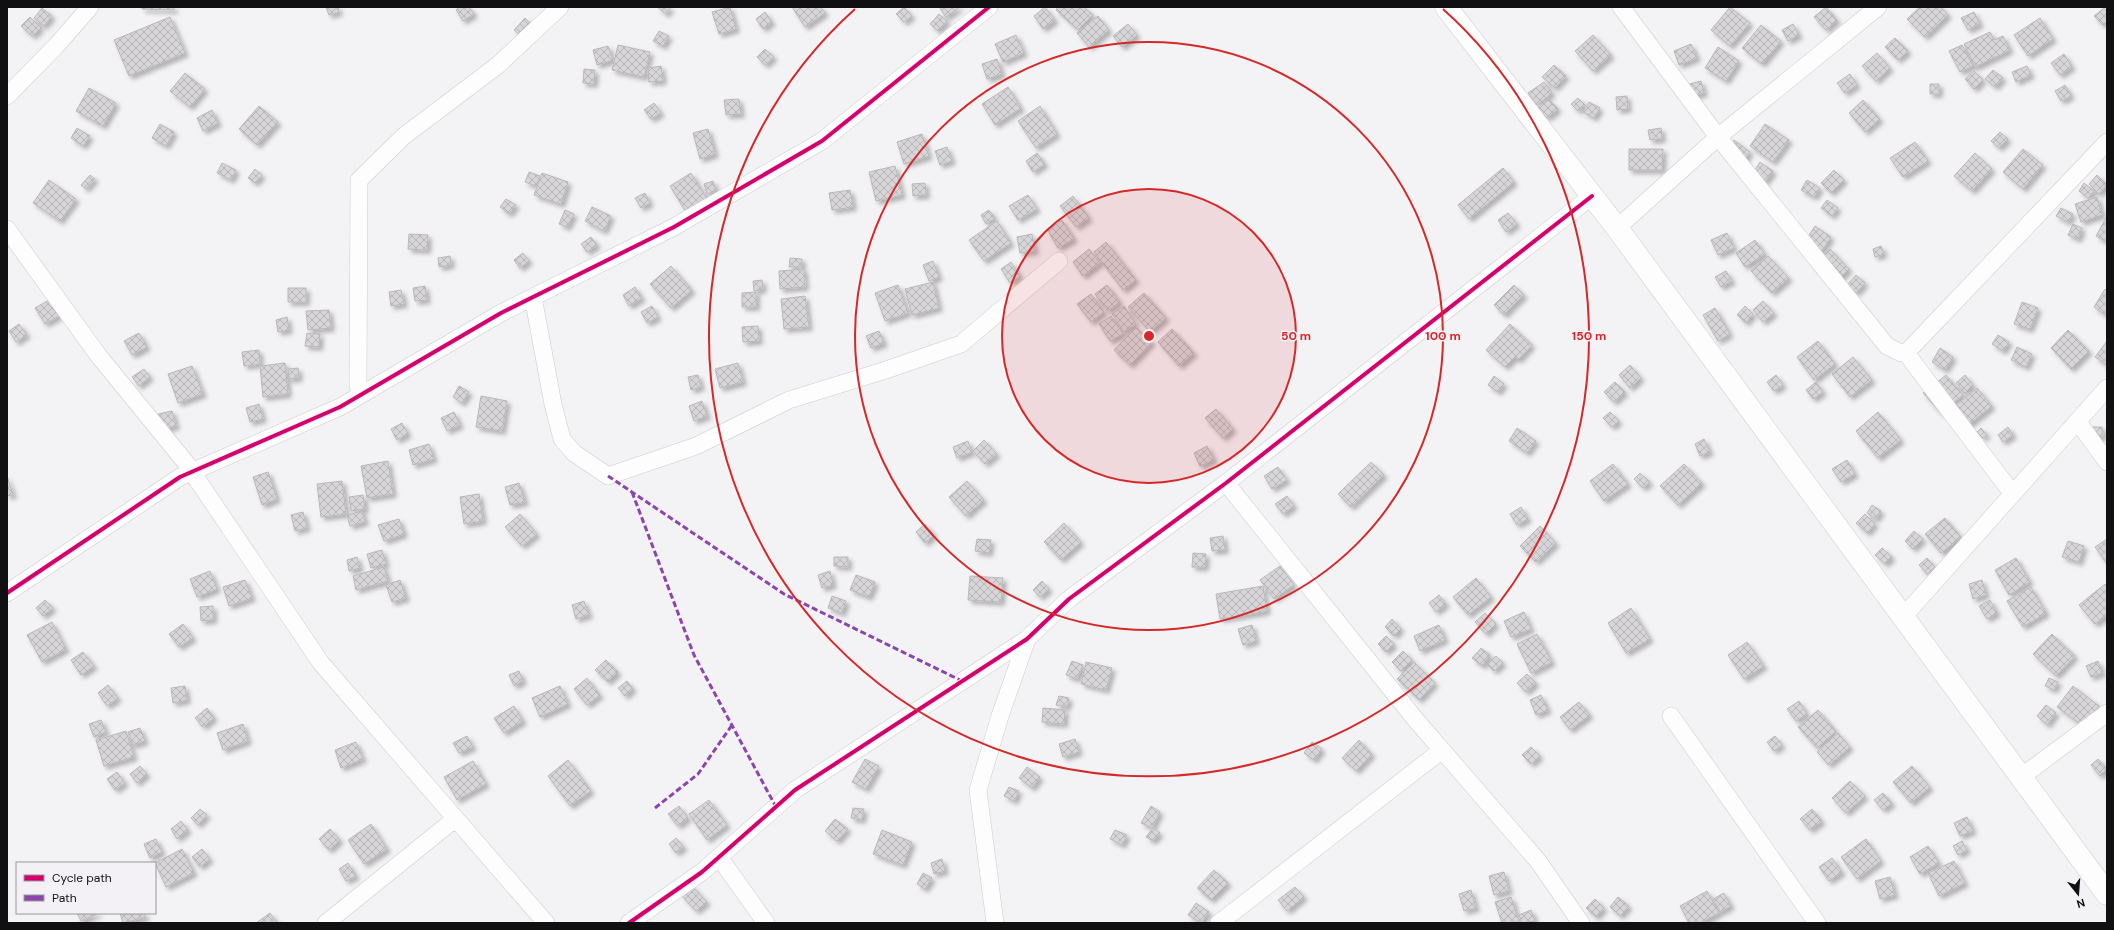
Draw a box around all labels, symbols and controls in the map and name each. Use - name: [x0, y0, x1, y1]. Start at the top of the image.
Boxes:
- text: 50 m: [1281, 328, 1311, 344]
- text: 100 m: [1425, 328, 1461, 344]
- text: 150 m: [1572, 328, 1606, 344]
- centre of rings: [1142, 329, 1156, 343]
- legend: [16, 862, 156, 914]
- text: Cycle path: [52, 870, 112, 886]
- north arrow: [2058, 874, 2098, 914]
- text: Path: [52, 890, 77, 906]
- text: N: [2075, 896, 2087, 911]

